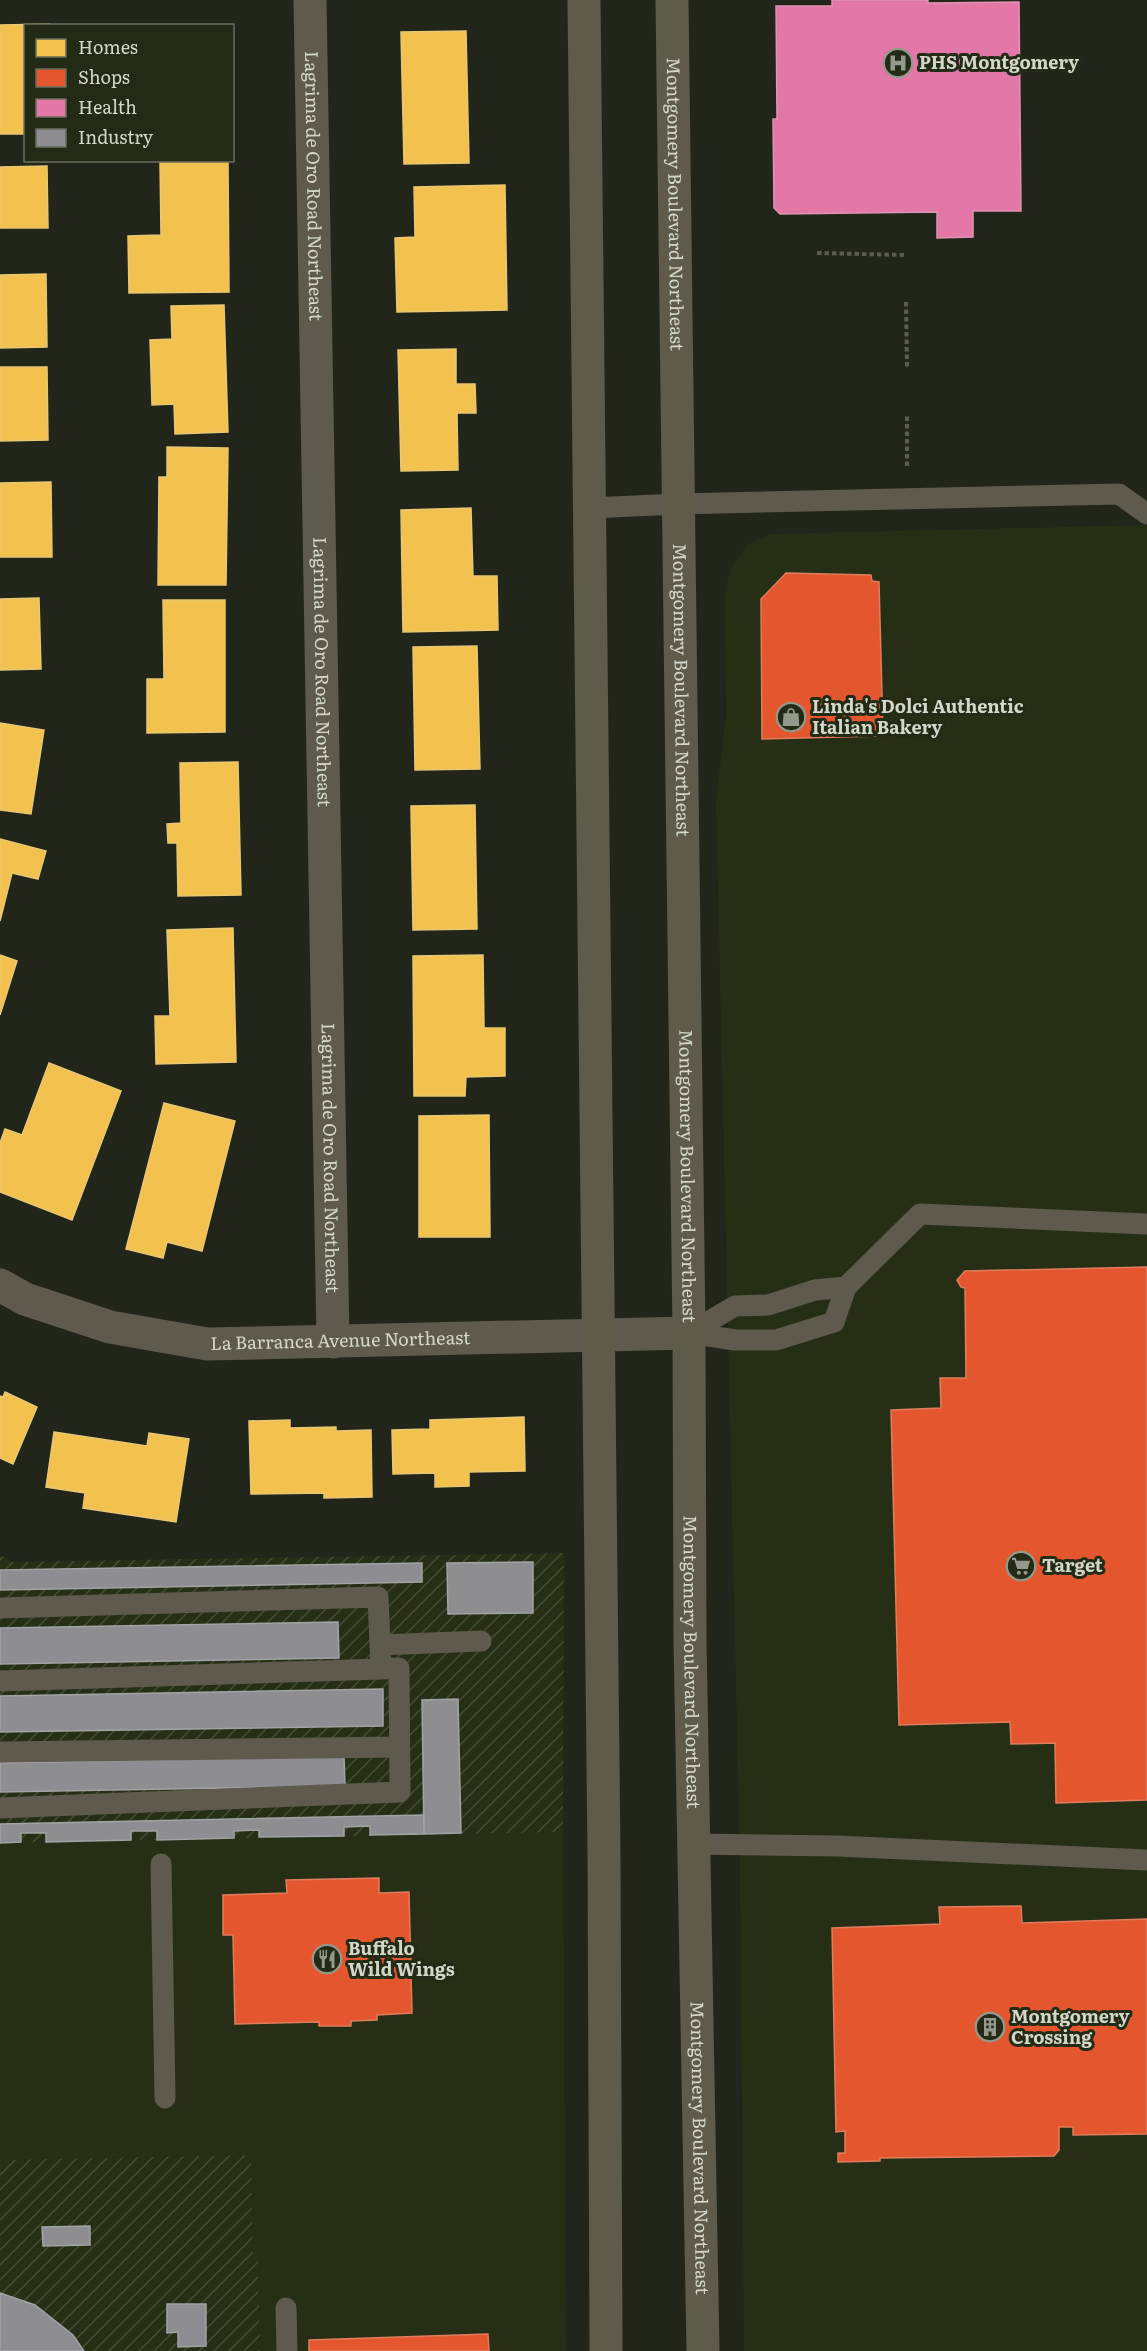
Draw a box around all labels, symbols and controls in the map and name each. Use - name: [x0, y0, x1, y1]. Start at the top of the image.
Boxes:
- legend: [24, 24, 234, 162]
- text: Homes: [78, 33, 138, 60]
- hospital icon: PHS Montgomery: [882, 47, 914, 79]
- place label: PHS Montgomery: [919, 48, 1079, 75]
- street label: Lagrima de Oro Road Northeast: [299, 51, 331, 322]
- street label: Montgomery Boulevard Northeast: [661, 57, 691, 352]
- text: Shops: [78, 63, 130, 90]
- text: Health: [78, 93, 137, 120]
- text: Industry: [78, 123, 154, 150]
- street label: Lagrima de Oro Road Northeast: [307, 537, 339, 808]
- street label: Montgomery Boulevard Northeast: [667, 543, 698, 838]
- place label: Linda's Dolci Authentic Italian Bakery: [812, 692, 1024, 740]
- shop icon: Linda's Dolci Authentic Italian Bakery: [775, 701, 807, 733]
- street label: Lagrima de Oro Road Northeast: [316, 1023, 347, 1294]
- street label: Montgomery Boulevard Northeast: [673, 1029, 704, 1324]
- street label: La Barranca Avenue Northeast: [210, 1323, 471, 1356]
- street label: Montgomery Boulevard Northeast: [678, 1515, 708, 1810]
- supermarket icon: Target: [1005, 1550, 1037, 1582]
- place label: Target: [1042, 1551, 1103, 1578]
- place label: Buffalo Wild Wings: [348, 1934, 455, 1982]
- restaurant icon: Buffalo Wild Wings: [311, 1943, 343, 1975]
- street label: Montgomery Boulevard Northeast: [685, 2001, 717, 2296]
- place label: Montgomery Crossing: [1011, 2002, 1130, 2050]
- building icon: Montgomery Crossing: [974, 2011, 1006, 2043]

